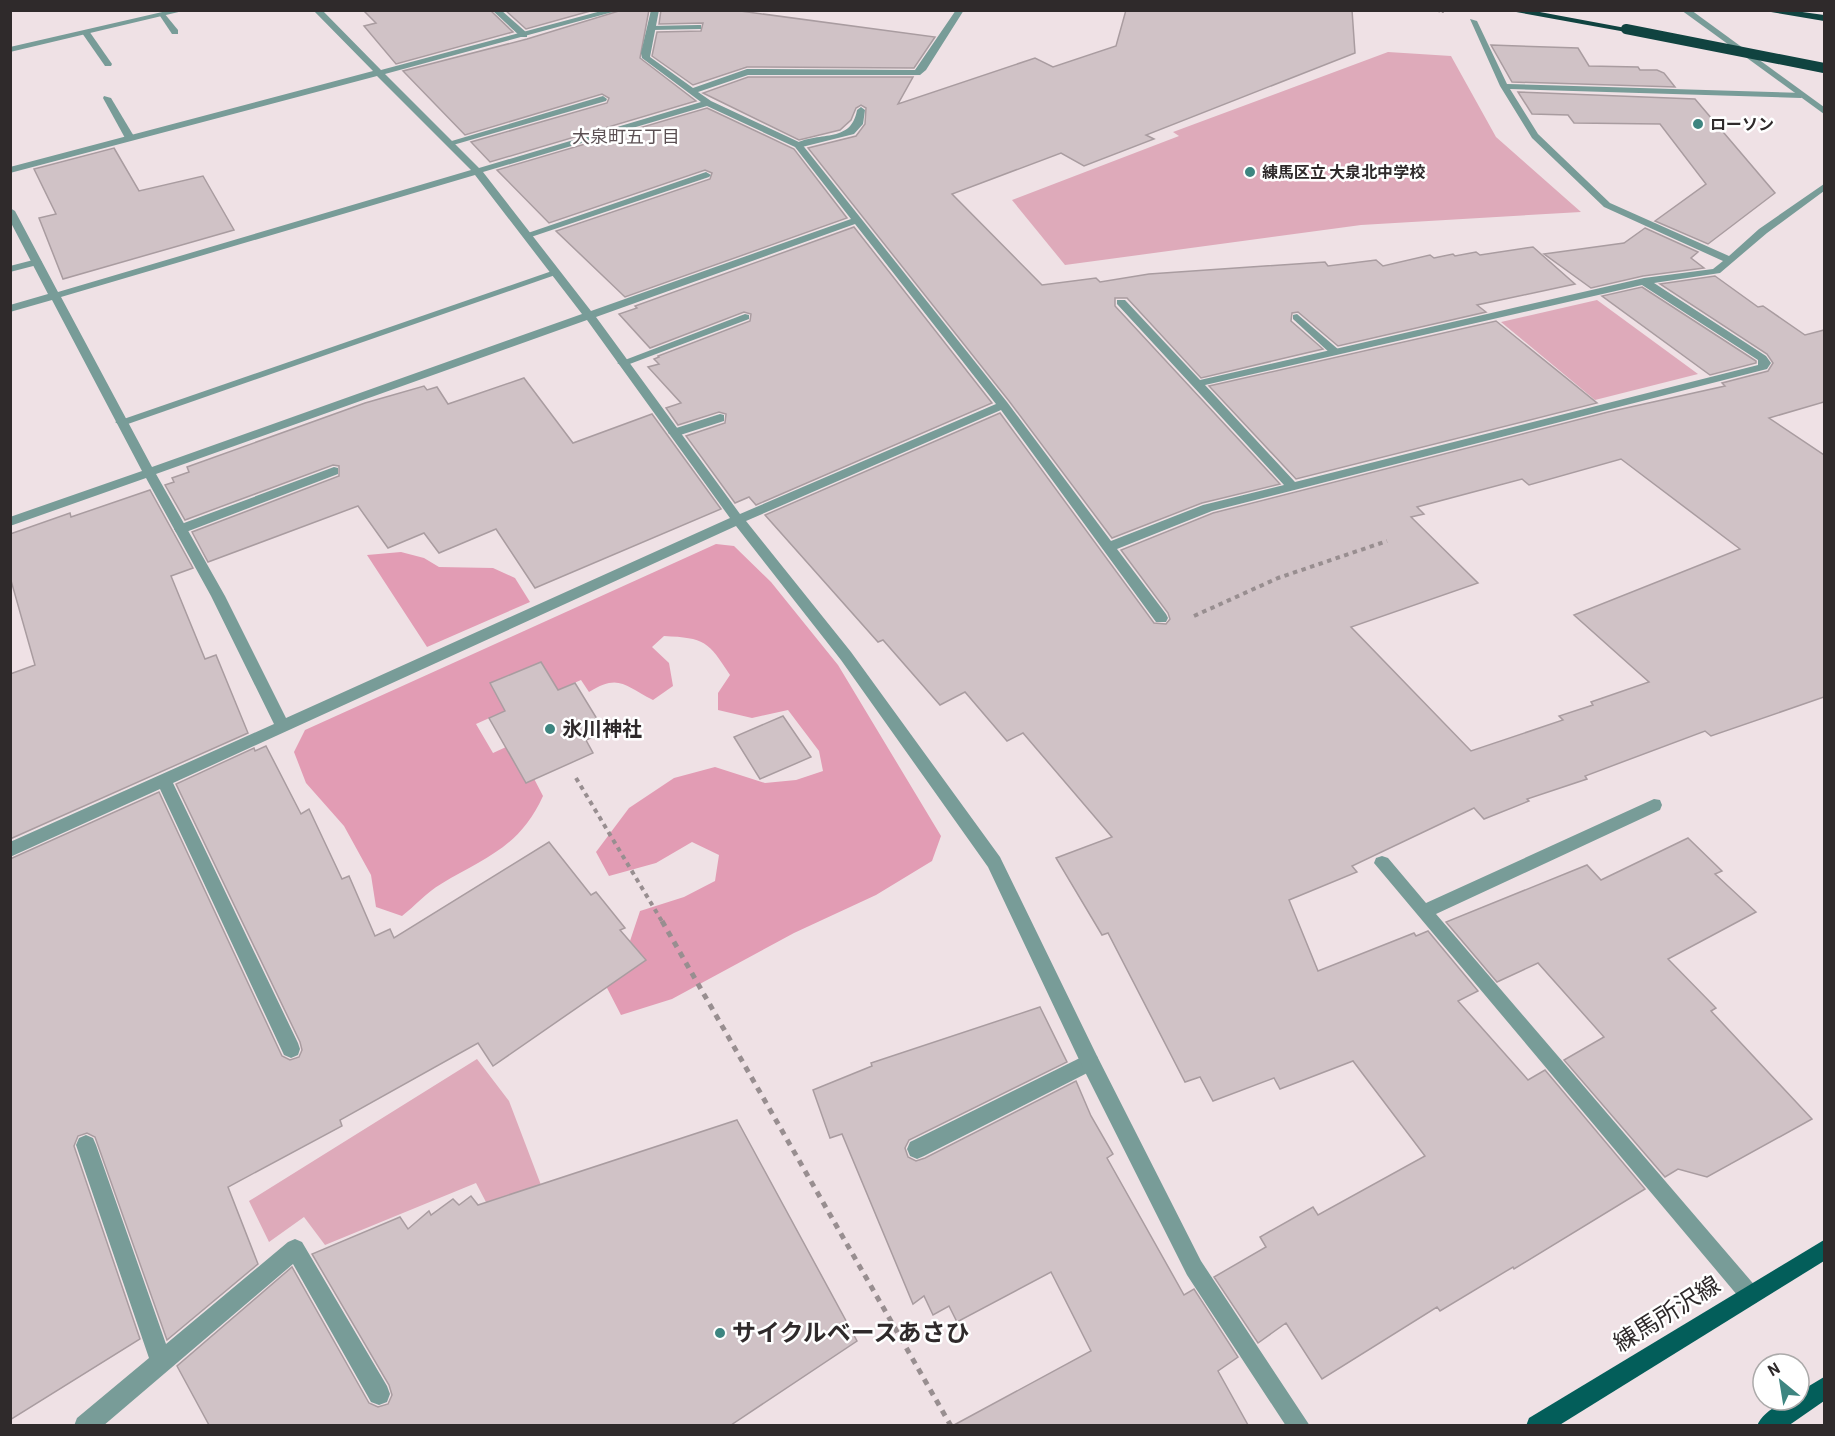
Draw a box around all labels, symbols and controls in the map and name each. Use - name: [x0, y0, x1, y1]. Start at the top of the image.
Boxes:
- place label: ローソン: [1710, 114, 1774, 133]
- marker: ローソン: [1691, 117, 1705, 131]
- district label: 大泉町五丁目: [572, 125, 680, 147]
- place label: 練馬区立 大泉北中学校: [1262, 162, 1425, 181]
- marker: 練馬区立 大泉北中学校: [1243, 165, 1257, 179]
- place label: 氷川神社: [562, 716, 642, 740]
- marker: 氷川神社: [543, 722, 557, 736]
- street label: 練馬所沢線: [1608, 1269, 1725, 1357]
- place label: サイクルベースあさひ: [732, 1317, 970, 1346]
- marker: サイクルベースあさひ: [713, 1326, 727, 1340]
- north arrow: [1751, 1352, 1811, 1412]
- text: N: [1764, 1358, 1783, 1379]

